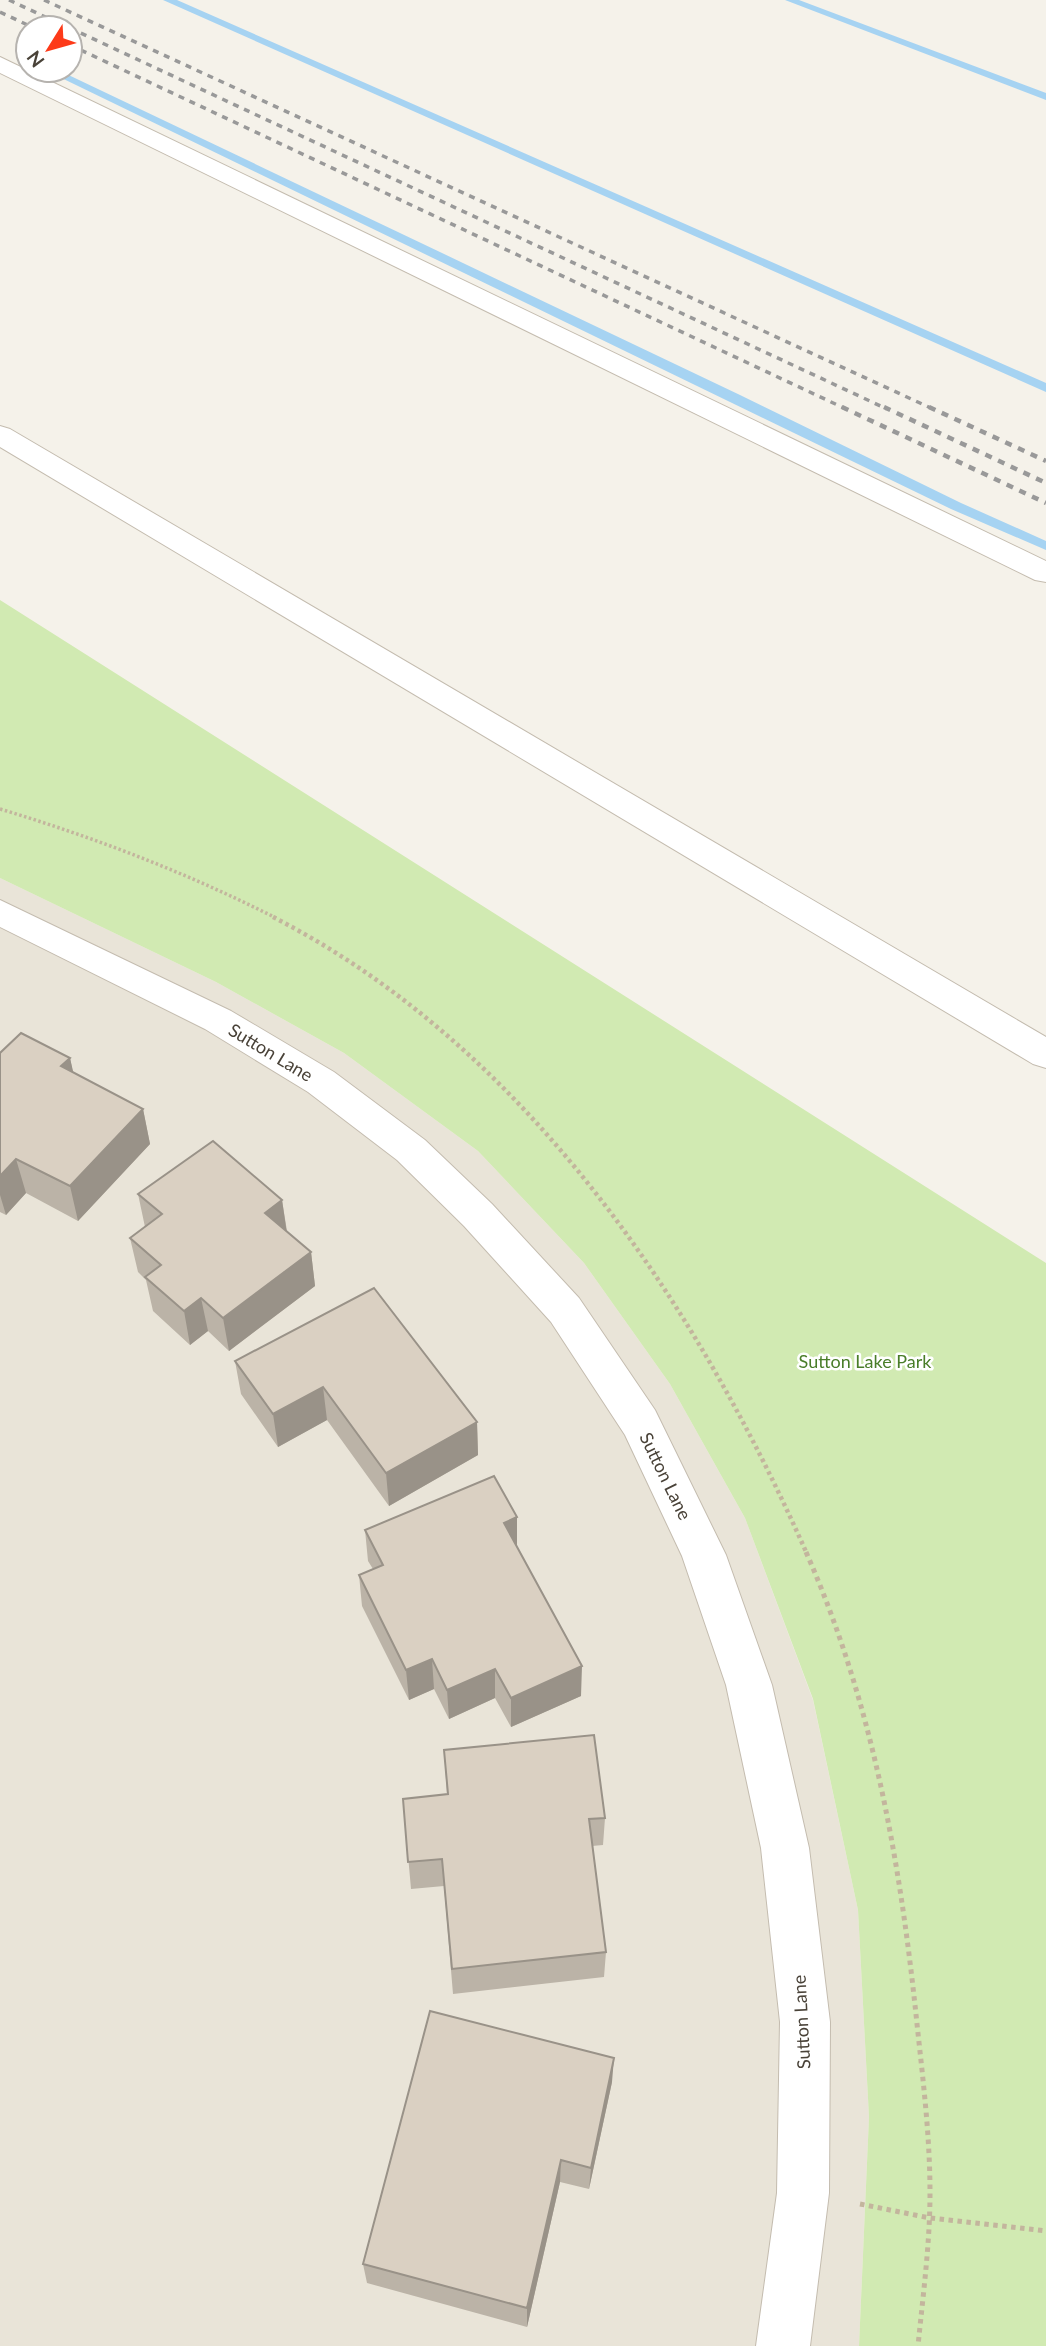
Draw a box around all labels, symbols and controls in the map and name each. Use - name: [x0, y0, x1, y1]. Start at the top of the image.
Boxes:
- north arrow: [14, 14, 84, 84]
- text: N: [21, 47, 49, 72]
- street label: Sutton Lane: [225, 1018, 317, 1086]
- park label: Sutton Lake Park: [799, 1350, 932, 1372]
- street label: Sutton Lane: [635, 1429, 697, 1523]
- street label: Sutton Lane: [788, 1974, 814, 2070]

